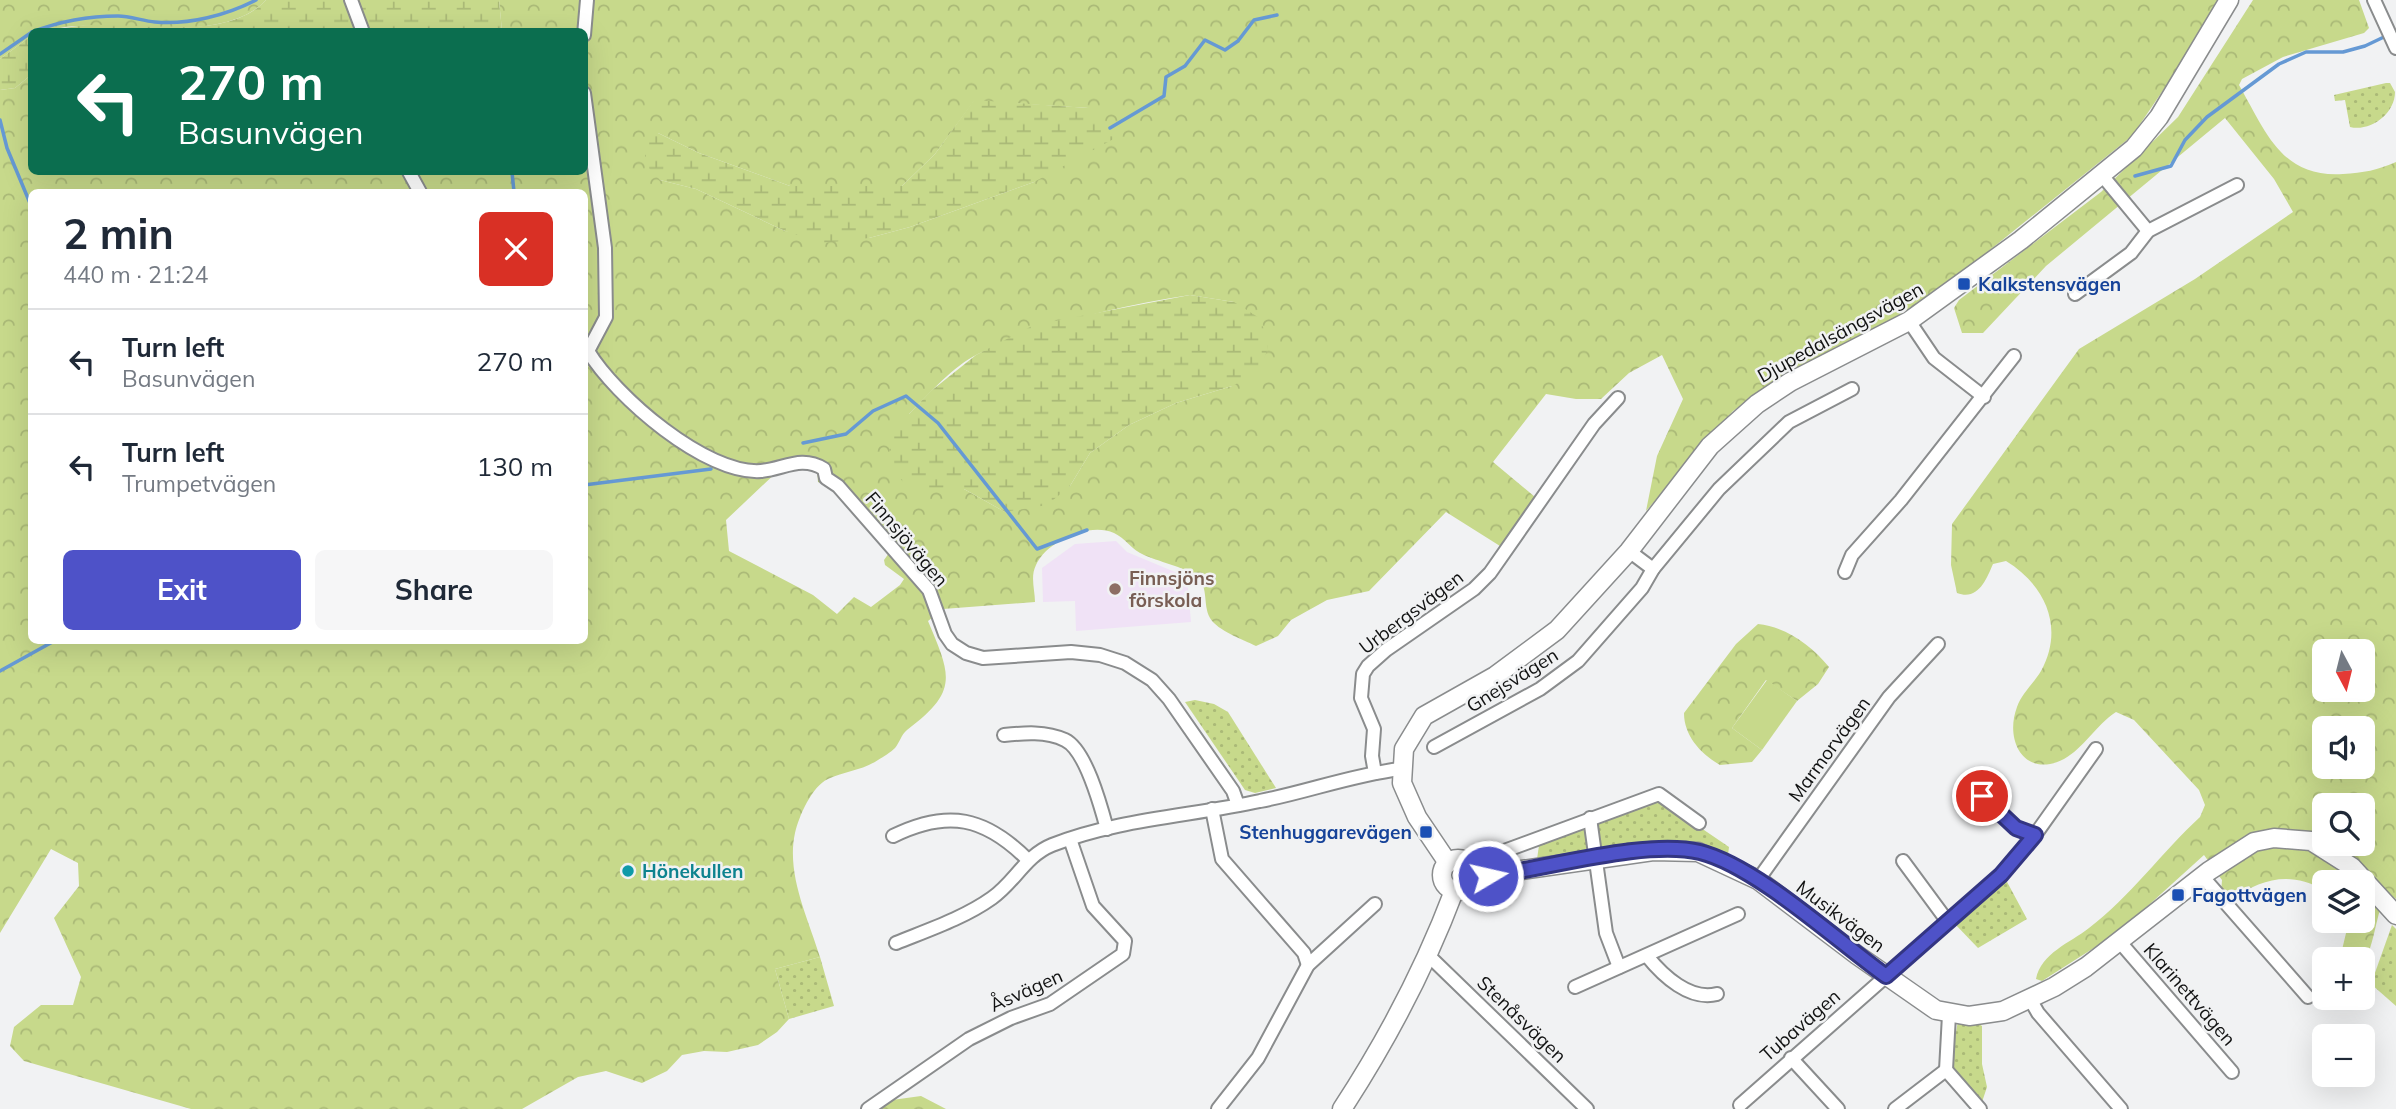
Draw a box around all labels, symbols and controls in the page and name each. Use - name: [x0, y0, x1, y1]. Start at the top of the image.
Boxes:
- text: 270 m: [178, 51, 324, 112]
- icon: left: [63, 56, 154, 147]
- text: Basunvägen: [178, 112, 364, 152]
- text: 2 min: [63, 207, 174, 260]
- button: close: [479, 212, 553, 286]
- text: 440 m · 21:24: [63, 260, 208, 289]
- place label: Kalkstensvägen: [1978, 272, 2121, 296]
- street label: Djupedalsängsvägen: [1753, 276, 1927, 388]
- marker: Kalkstensvägen: [1956, 276, 1972, 292]
- text: Turn left: [122, 331, 224, 364]
- icon: left: [63, 343, 101, 381]
- text: 270 m: [477, 345, 553, 378]
- text: Basunvägen: [122, 364, 255, 393]
- text: Turn left: [122, 436, 224, 469]
- icon: left: [63, 448, 101, 486]
- text: 130 m: [477, 450, 553, 483]
- text: Trumpetvägen: [122, 469, 276, 498]
- street label: Finnsjövägen: [860, 487, 954, 591]
- button: Exit: [63, 550, 301, 630]
- button: Share: [315, 550, 553, 630]
- street label: Urbergsvägen: [1354, 565, 1468, 659]
- place label: Finnsjöns förskola: [1129, 566, 1214, 612]
- marker: Finnsjöns förskola: [1107, 581, 1123, 597]
- north arrow: [2312, 639, 2375, 702]
- map controls: [2312, 639, 2375, 1087]
- street label: Gnejsvägen: [1462, 642, 1562, 718]
- street label: Marmorvägen: [1783, 692, 1875, 806]
- button: sound: [2312, 716, 2375, 779]
- pin: [1952, 766, 2012, 826]
- icon: arrive: [1963, 777, 2001, 815]
- button: search: [2312, 793, 2375, 856]
- place label: Stenhuggarevägen: [1239, 820, 1412, 844]
- marker: Stenhuggarevägen: [1418, 824, 1434, 840]
- position arrow: [1451, 839, 1525, 913]
- place label: Hönekullen: [642, 859, 743, 883]
- marker: Hönekullen: [620, 863, 636, 879]
- button: layers: [2312, 870, 2375, 933]
- street label: Musikvägen: [1792, 875, 1890, 957]
- place label: Fagottvägen: [2192, 883, 2307, 907]
- marker: Fagottvägen: [2170, 887, 2186, 903]
- street label: Klarinettvägen: [2139, 938, 2241, 1050]
- button: +: [2312, 947, 2375, 1010]
- street label: Åsvägen: [986, 963, 1066, 1017]
- street label: Stenåsvägen: [1472, 970, 1572, 1068]
- street label: Tubavägen: [1755, 984, 1845, 1066]
- button: −: [2312, 1024, 2375, 1087]

